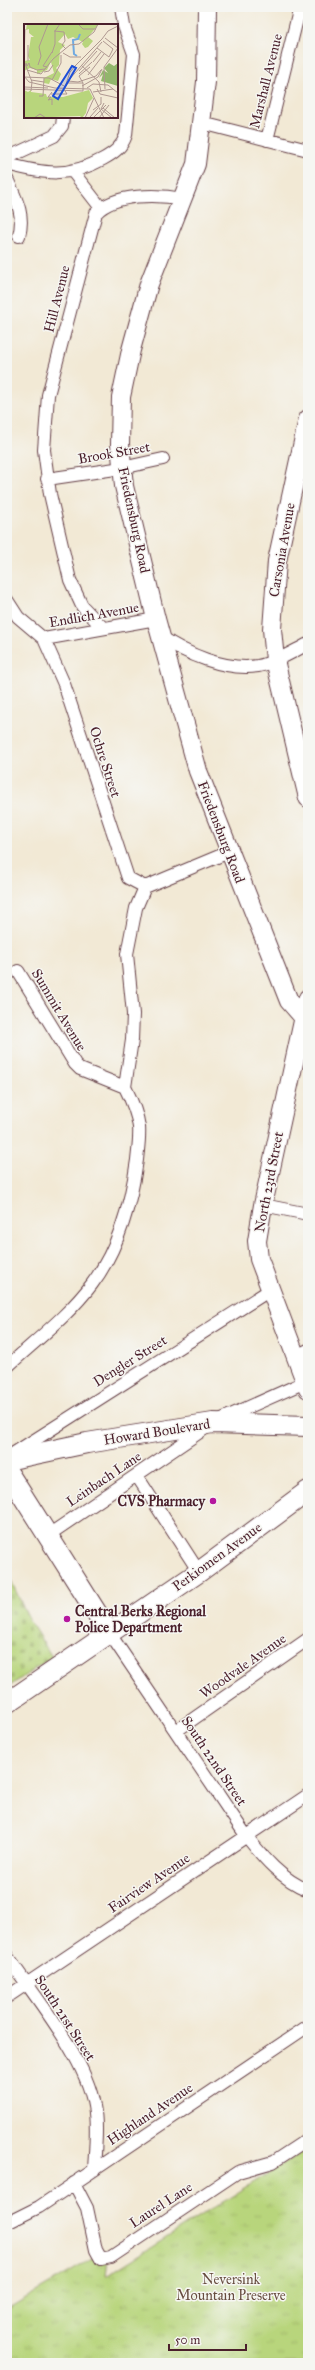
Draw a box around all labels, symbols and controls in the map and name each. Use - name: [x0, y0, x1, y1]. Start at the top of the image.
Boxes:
- inset map: [24, 24, 118, 118]
- street label: Marshall Avenue: [246, 32, 286, 130]
- street label: Hill Avenue: [40, 264, 74, 334]
- street label: Brook Street: [77, 438, 151, 468]
- street label: Friedensburg Road: [114, 465, 154, 575]
- street label: Carsonia Avenue: [265, 501, 299, 598]
- street label: Endlich Avenue: [48, 599, 140, 631]
- street label: Ochre Street: [86, 725, 124, 799]
- street label: Friedensburg Road: [194, 779, 248, 885]
- street label: Summit Avenue: [28, 966, 90, 1054]
- street label: North 23rd Street: [251, 1130, 287, 1234]
- street label: Dengler Street: [90, 1332, 170, 1390]
- street label: Howard Boulevard: [103, 1415, 211, 1449]
- street label: Leinbach Lane: [63, 1448, 145, 1510]
- place label: CVS Pharmacy: [118, 1493, 206, 1511]
- marker: CVS Pharmacy: [208, 1496, 218, 1506]
- street label: Perkiomen Avenue: [169, 1519, 265, 1595]
- place label: Central Berks Regional Police Department: [75, 1603, 207, 1637]
- marker: Central Berks Regional Police Department: [62, 1614, 72, 1624]
- street label: Woodvale Avenue: [197, 1630, 289, 1702]
- street label: South 22nd Street: [178, 1713, 250, 1809]
- street label: Fairview Avenue: [105, 1849, 193, 1916]
- street label: South 21st Street: [31, 1972, 99, 2064]
- street label: Highland Avenue: [104, 2079, 196, 2149]
- street label: Laurel Lane: [127, 2178, 196, 2232]
- park label: Neversink Mountain Preserve: [176, 2271, 286, 2304]
- scale bar: [169, 2326, 246, 2352]
- text: 50 m: [175, 2333, 200, 2347]

